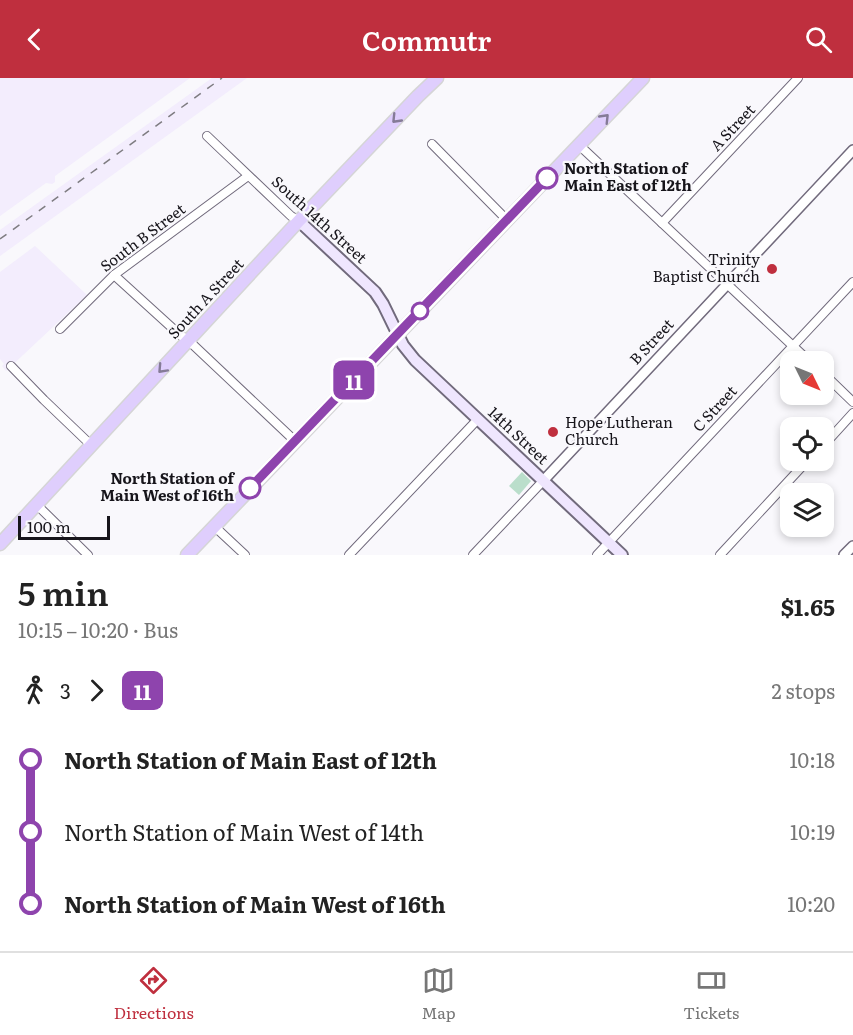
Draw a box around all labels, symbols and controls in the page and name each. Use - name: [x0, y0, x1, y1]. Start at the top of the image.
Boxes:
- text: Commutr: [362, 19, 491, 59]
- icon: back: [18, 23, 51, 56]
- icon: search: [802, 23, 835, 56]
- street label: A Street: [704, 98, 760, 156]
- one-way arrow: [392, 112, 403, 123]
- one-way arrow: [598, 115, 609, 125]
- place label: North Station of Main East of 12th: [564, 156, 692, 196]
- marker: North Station of Main East of 12th: [536, 167, 558, 189]
- street label: South 14th Street: [267, 170, 373, 268]
- street label: South B Street: [95, 197, 190, 277]
- place label: Trinity Baptist Church: [653, 247, 760, 287]
- street label: South A Street: [161, 253, 248, 343]
- marker: Trinity Baptist Church: [765, 262, 779, 276]
- unlabelled marker: [411, 302, 429, 320]
- street label: B Street: [623, 313, 678, 369]
- north arrow: [780, 351, 834, 405]
- map controls: [780, 351, 834, 537]
- line badge: 11: [327, 360, 381, 400]
- one-way arrow: [158, 361, 169, 372]
- text: 11: [345, 365, 363, 396]
- street label: C Street: [686, 380, 742, 436]
- street label: 14th Street: [484, 401, 555, 469]
- place label: Hope Lutheran Church: [565, 410, 673, 450]
- button: locate: [780, 417, 834, 471]
- marker: Hope Lutheran Church: [546, 425, 560, 439]
- place label: North Station of Main West of 16th: [100, 466, 236, 506]
- marker: North Station of Main West of 16th: [239, 477, 261, 499]
- button: layers: [780, 483, 834, 537]
- scale bar: [18, 513, 110, 540]
- text: 100 m: [27, 514, 71, 538]
- text: 5 min: [18, 567, 109, 616]
- text: $1.65: [781, 590, 835, 623]
- text: 10:15 – 10:20 · Bus: [18, 614, 178, 644]
- icon: walk: [18, 674, 51, 707]
- icon: forward: [80, 674, 113, 707]
- text: 3: [60, 675, 71, 705]
- text: 11: [134, 675, 151, 706]
- text: 2 stops: [771, 675, 835, 705]
- text: North Station of Main East of 12th: [64, 743, 437, 776]
- text: 10:18: [789, 744, 835, 774]
- text: North Station of Main West of 14th: [64, 815, 424, 848]
- text: 10:19: [790, 816, 835, 846]
- text: North Station of Main West of 16th: [64, 887, 446, 920]
- text: 10:20: [787, 888, 835, 918]
- tab: Directions: [114, 964, 194, 1024]
- tab: Map: [421, 964, 456, 1024]
- tab: Tickets: [683, 964, 739, 1024]

